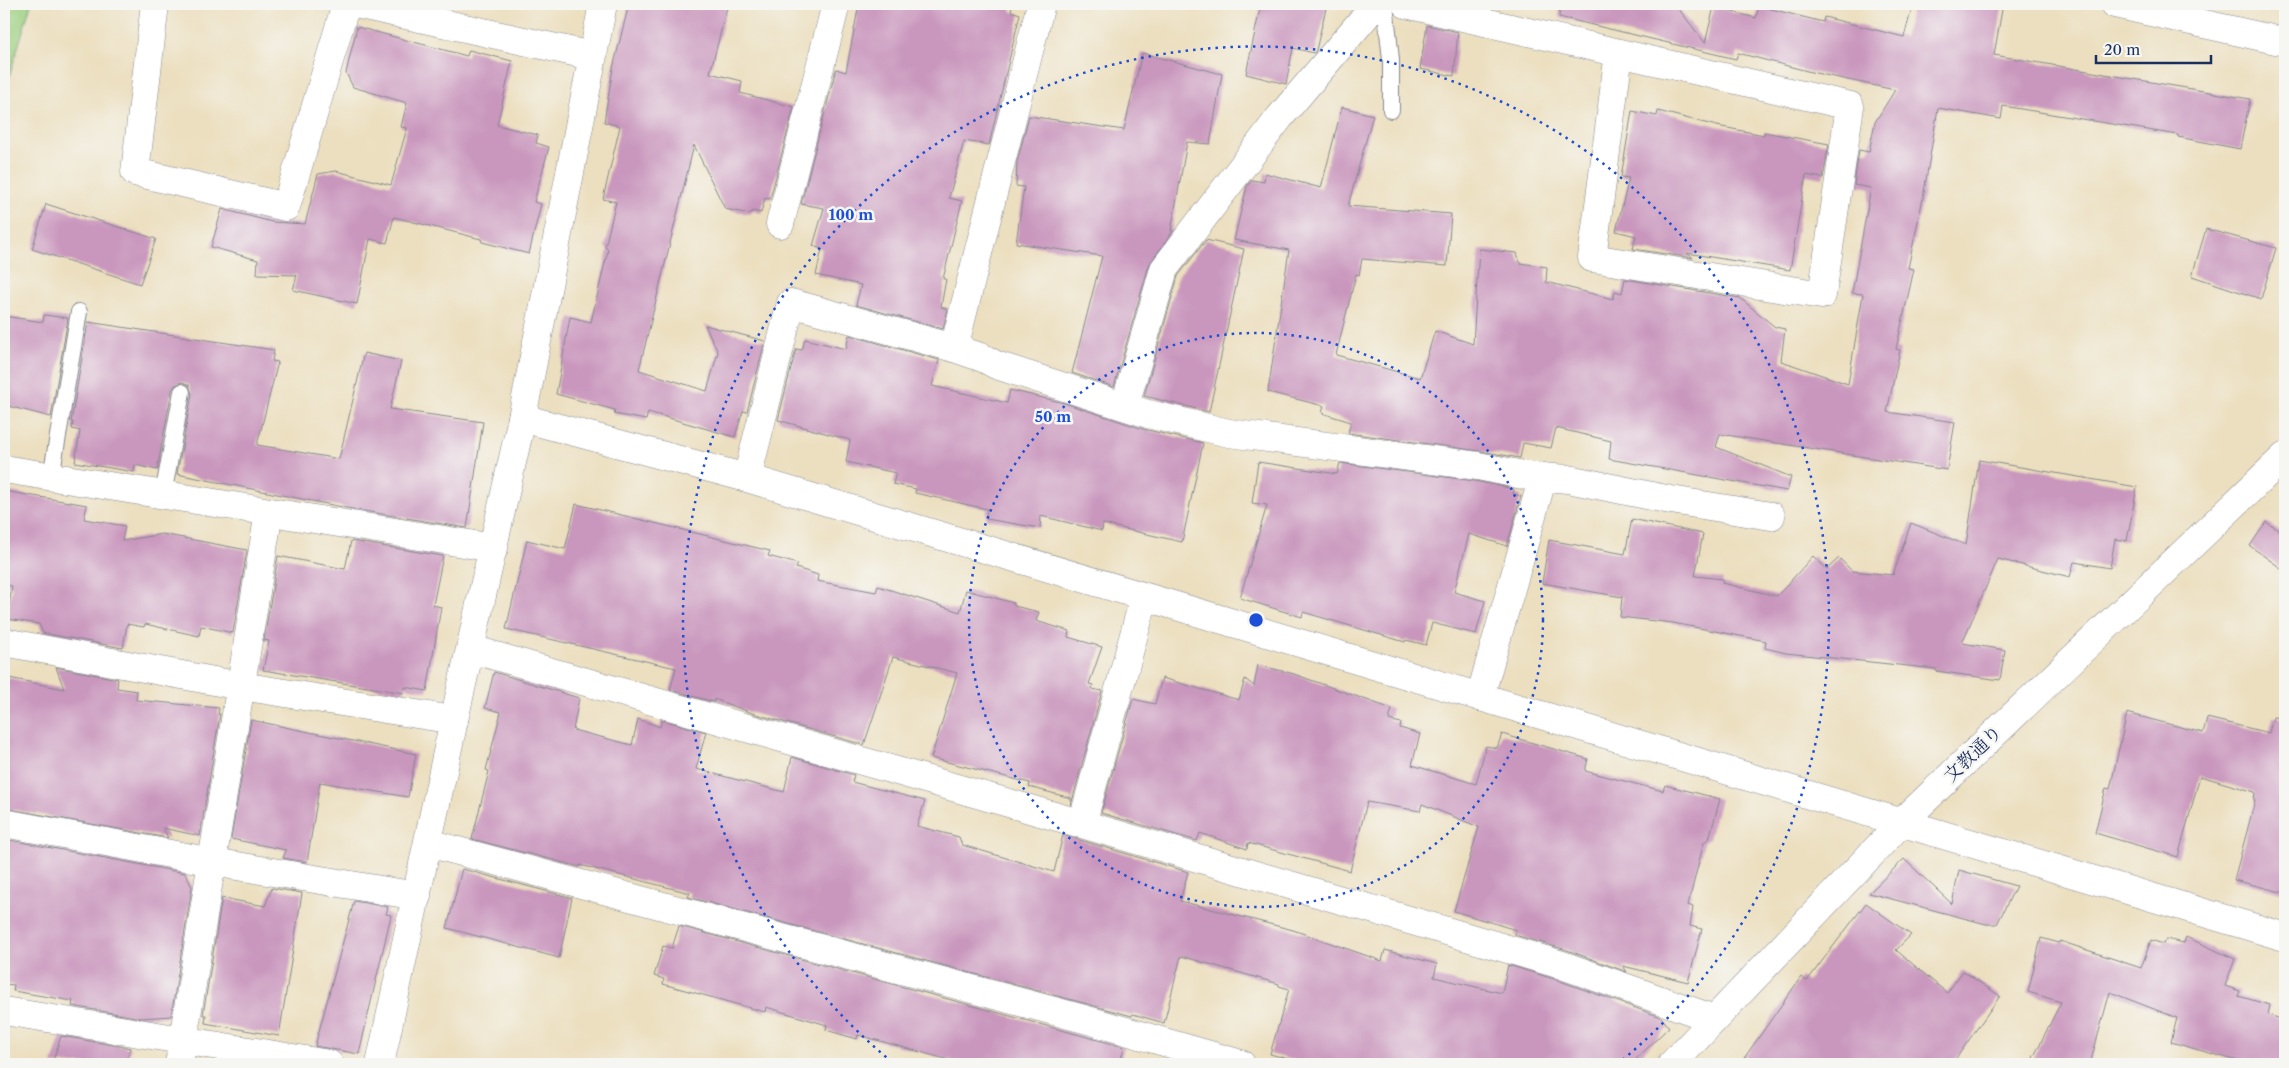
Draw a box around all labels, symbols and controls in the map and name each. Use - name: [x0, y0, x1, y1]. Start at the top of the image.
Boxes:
- scale bar: [2096, 32, 2212, 64]
- text: 20 m: [2104, 40, 2140, 59]
- text: 100 m: [829, 205, 873, 224]
- text: 50 m: [1035, 407, 1071, 426]
- centre of rings: [1247, 611, 1265, 629]
- street label: 文教通り: [1939, 721, 2007, 787]

